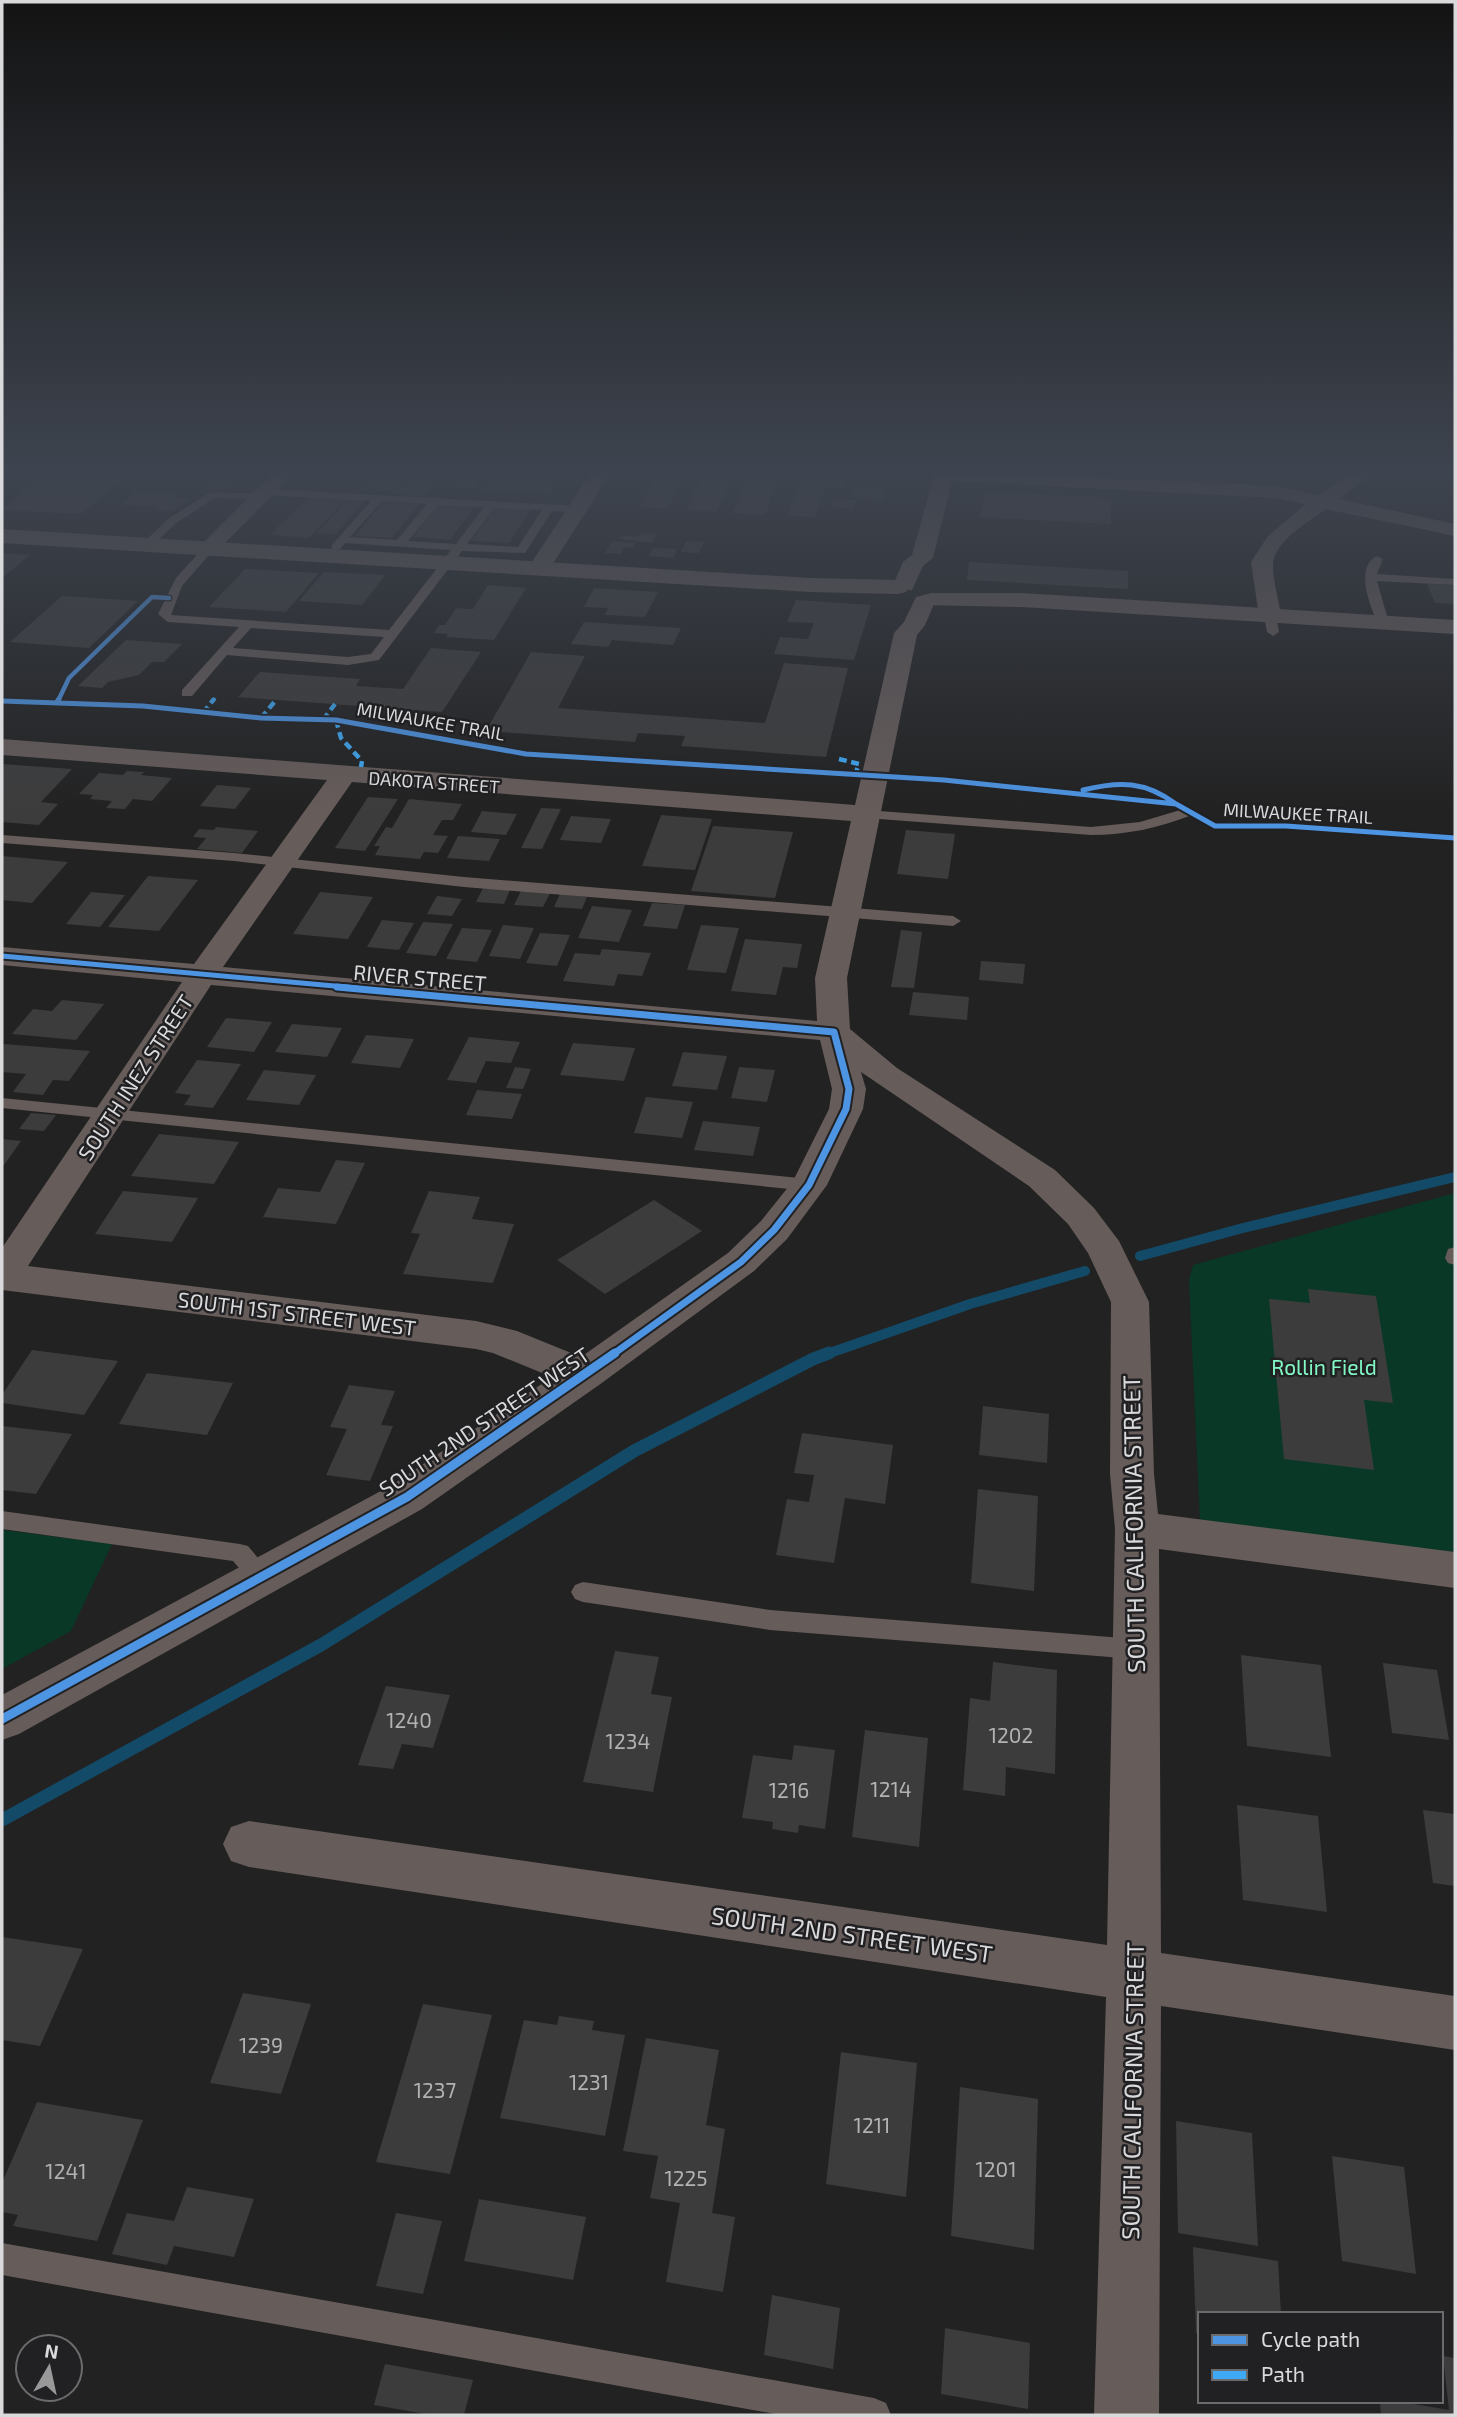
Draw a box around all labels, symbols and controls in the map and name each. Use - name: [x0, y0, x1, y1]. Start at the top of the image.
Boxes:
- street label: MILWAUKEE TRAIL: [355, 697, 507, 745]
- street label: DAKOTA STREET: [368, 766, 501, 798]
- street label: MILWAUKEE TRAIL: [1223, 798, 1373, 828]
- street label: RIVER STREET: [352, 959, 488, 995]
- street label: SOUTH INEZ STREET: [72, 990, 198, 1164]
- street label: SOUTH 1ST STREET WEST: [177, 1286, 417, 1340]
- street label: SOUTH 2ND STREET WEST: [374, 1341, 594, 1501]
- park label: Rollin Field: [1271, 1354, 1377, 1379]
- street label: SOUTH CALIFORNIA STREET: [1116, 1375, 1150, 1673]
- house number: 1240: [386, 1707, 432, 1732]
- house number: 1202: [989, 1722, 1033, 1747]
- house number: 1234: [606, 1728, 650, 1753]
- house number: 1214: [870, 1776, 912, 1801]
- house number: 1216: [769, 1777, 809, 1802]
- street label: SOUTH 2ND STREET WEST: [710, 1900, 995, 1968]
- street label: SOUTH CALIFORNIA STREET: [1115, 1942, 1149, 2240]
- house number: 1239: [239, 2032, 283, 2057]
- house number: 1231: [569, 2069, 609, 2094]
- house number: 1237: [414, 2077, 457, 2102]
- house number: 1211: [854, 2112, 890, 2137]
- house number: 1201: [975, 2156, 1017, 2181]
- house number: 1241: [45, 2158, 87, 2183]
- house number: 1225: [664, 2165, 708, 2190]
- legend: [1198, 2312, 1443, 2403]
- text: Cycle path: [1261, 2326, 1360, 2351]
- north arrow: [14, 2333, 84, 2403]
- text: N: [43, 2338, 60, 2363]
- text: Path: [1261, 2361, 1305, 2386]

